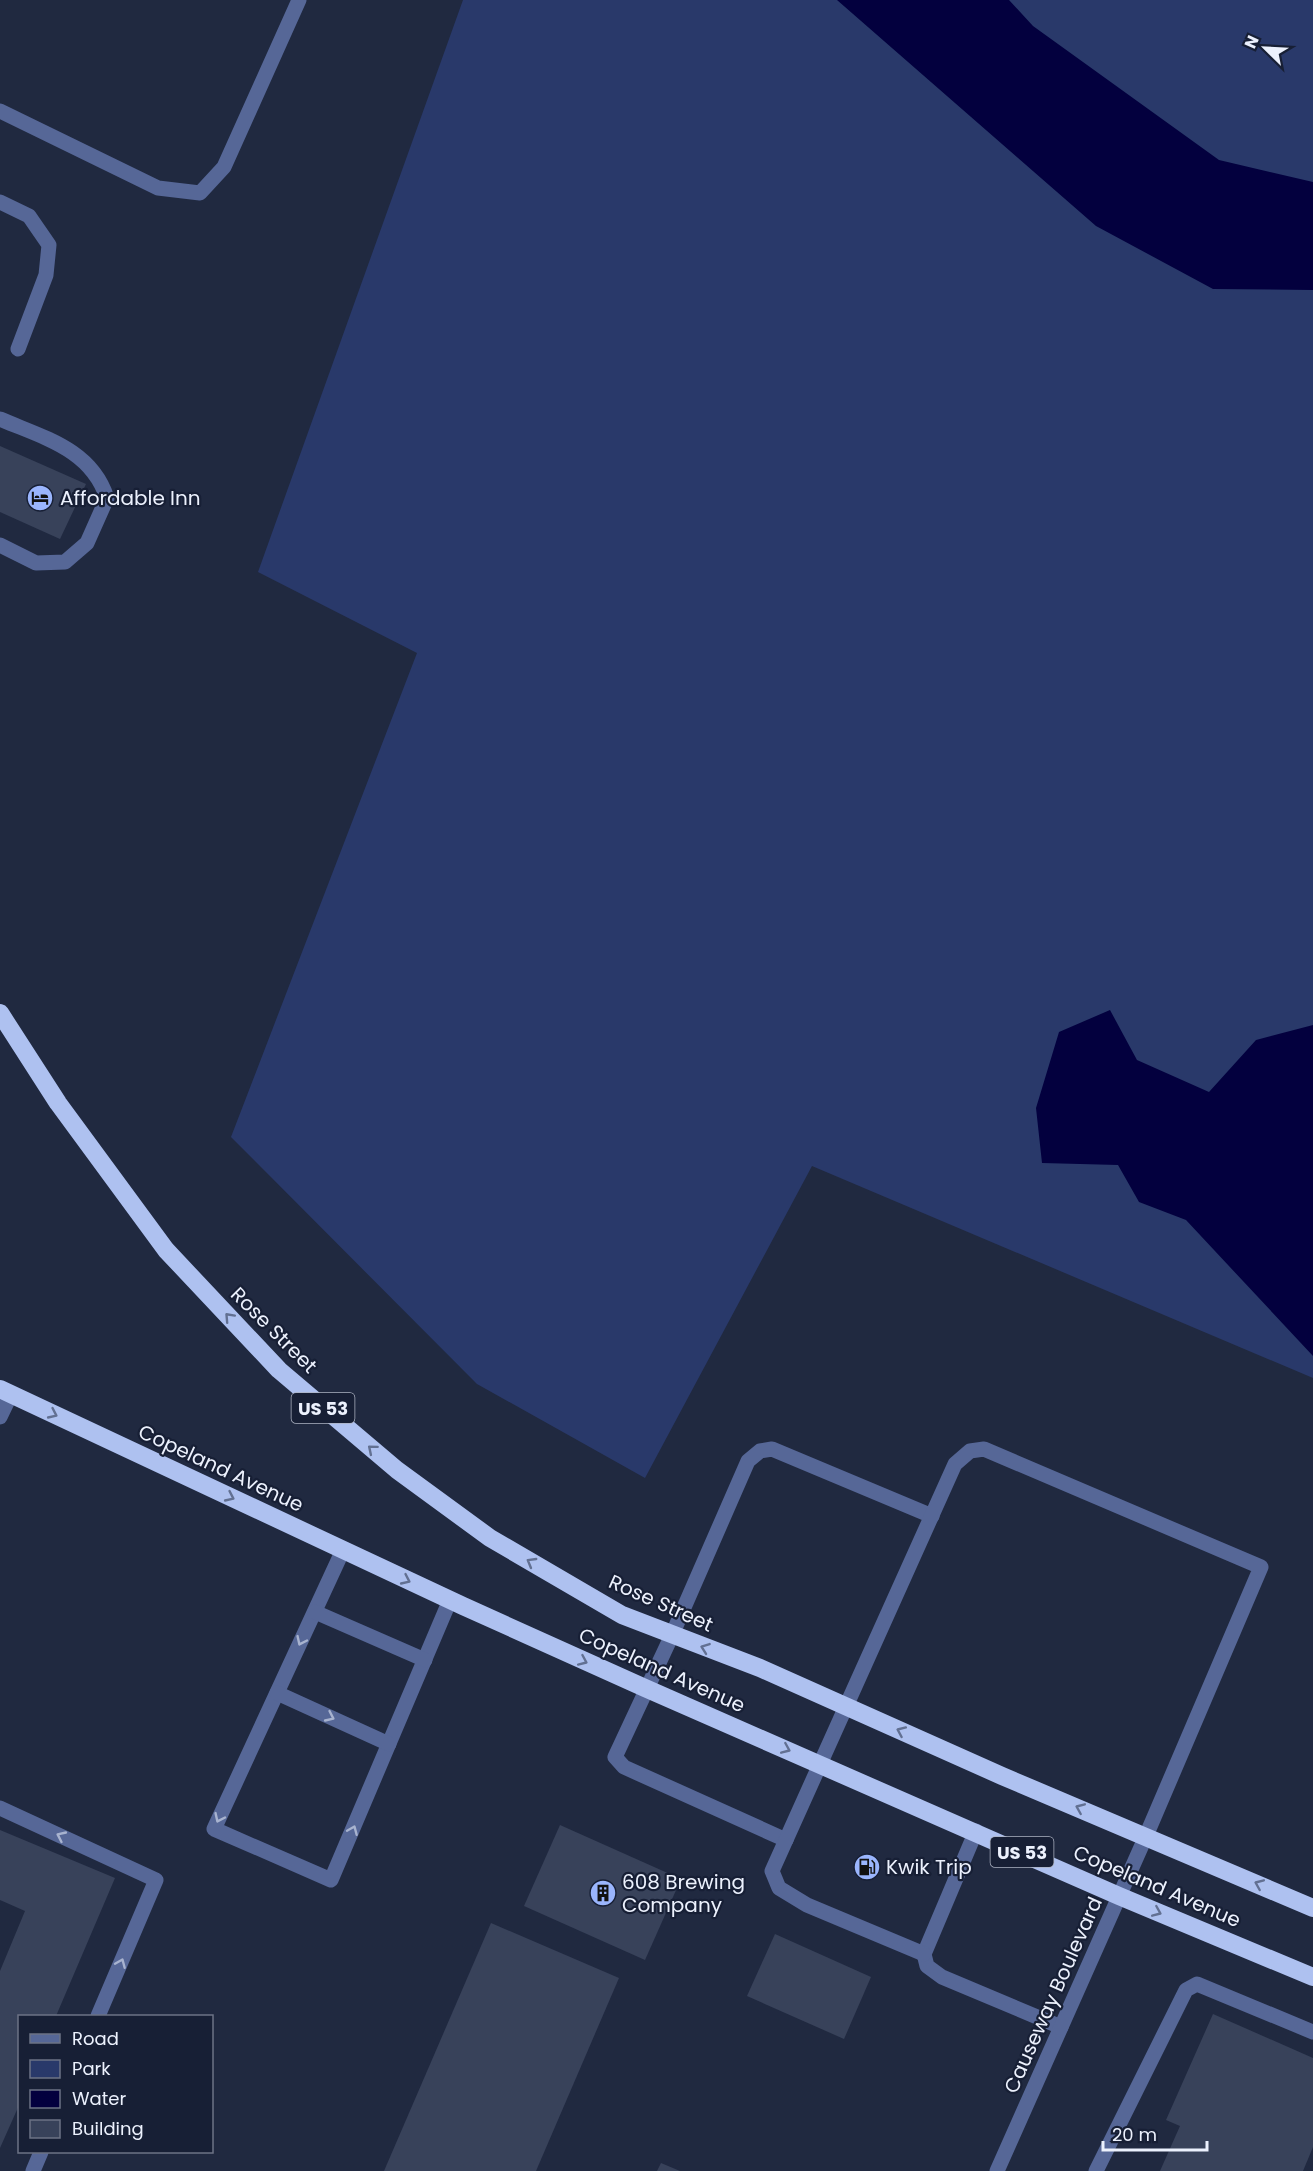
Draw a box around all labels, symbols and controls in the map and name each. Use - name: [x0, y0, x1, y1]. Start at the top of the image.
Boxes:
- north arrow: [1235, 18, 1295, 78]
- text: N: [1239, 32, 1265, 52]
- hotel icon: Affordable Inn: [25, 483, 55, 513]
- place label: Affordable Inn: [60, 484, 201, 512]
- street label: Rose Street: [225, 1281, 323, 1379]
- one-way arrow: [225, 1314, 236, 1324]
- road number: US 53: [292, 1393, 354, 1423]
- one-way arrow: [47, 1406, 58, 1418]
- street label: Copeland Avenue: [134, 1417, 308, 1519]
- one-way arrow: [368, 1445, 379, 1456]
- one-way arrow: [223, 1489, 234, 1501]
- one-way arrow: [527, 1558, 537, 1569]
- street label: Rose Street: [604, 1567, 718, 1639]
- one-way arrow: [400, 1572, 411, 1584]
- street label: Copeland Avenue: [574, 1621, 750, 1719]
- one-way arrow: [296, 1635, 308, 1646]
- one-way arrow: [701, 1642, 711, 1655]
- one-way arrow: [577, 1653, 588, 1665]
- one-way arrow: [323, 1710, 334, 1722]
- one-way arrow: [896, 1726, 907, 1738]
- one-way arrow: [780, 1742, 791, 1754]
- one-way arrow: [1075, 1803, 1086, 1815]
- one-way arrow: [214, 1812, 226, 1823]
- one-way arrow: [346, 1825, 358, 1836]
- one-way arrow: [56, 1832, 67, 1844]
- road number: US 53: [990, 1837, 1054, 1867]
- street label: Copeland Avenue: [1069, 1838, 1245, 1934]
- fuel station icon: Kwik Trip: [852, 1852, 882, 1882]
- place label: Kwik Trip: [886, 1853, 972, 1881]
- place label: 608 Brewing Company: [622, 1868, 745, 1919]
- building icon: 608 Brewing Company: [588, 1878, 618, 1908]
- one-way arrow: [1255, 1880, 1266, 1892]
- street label: Causeway Boulevard: [997, 1892, 1109, 2098]
- one-way arrow: [1151, 1905, 1162, 1917]
- one-way arrow: [114, 1958, 126, 1969]
- legend: [18, 2015, 213, 2153]
- text: Road: [72, 2026, 119, 2051]
- text: Park: [72, 2056, 111, 2081]
- text: Water: [72, 2086, 126, 2111]
- scale bar: [1103, 2114, 1206, 2152]
- text: Building: [72, 2116, 144, 2141]
- text: 20 m: [1112, 2122, 1157, 2147]

